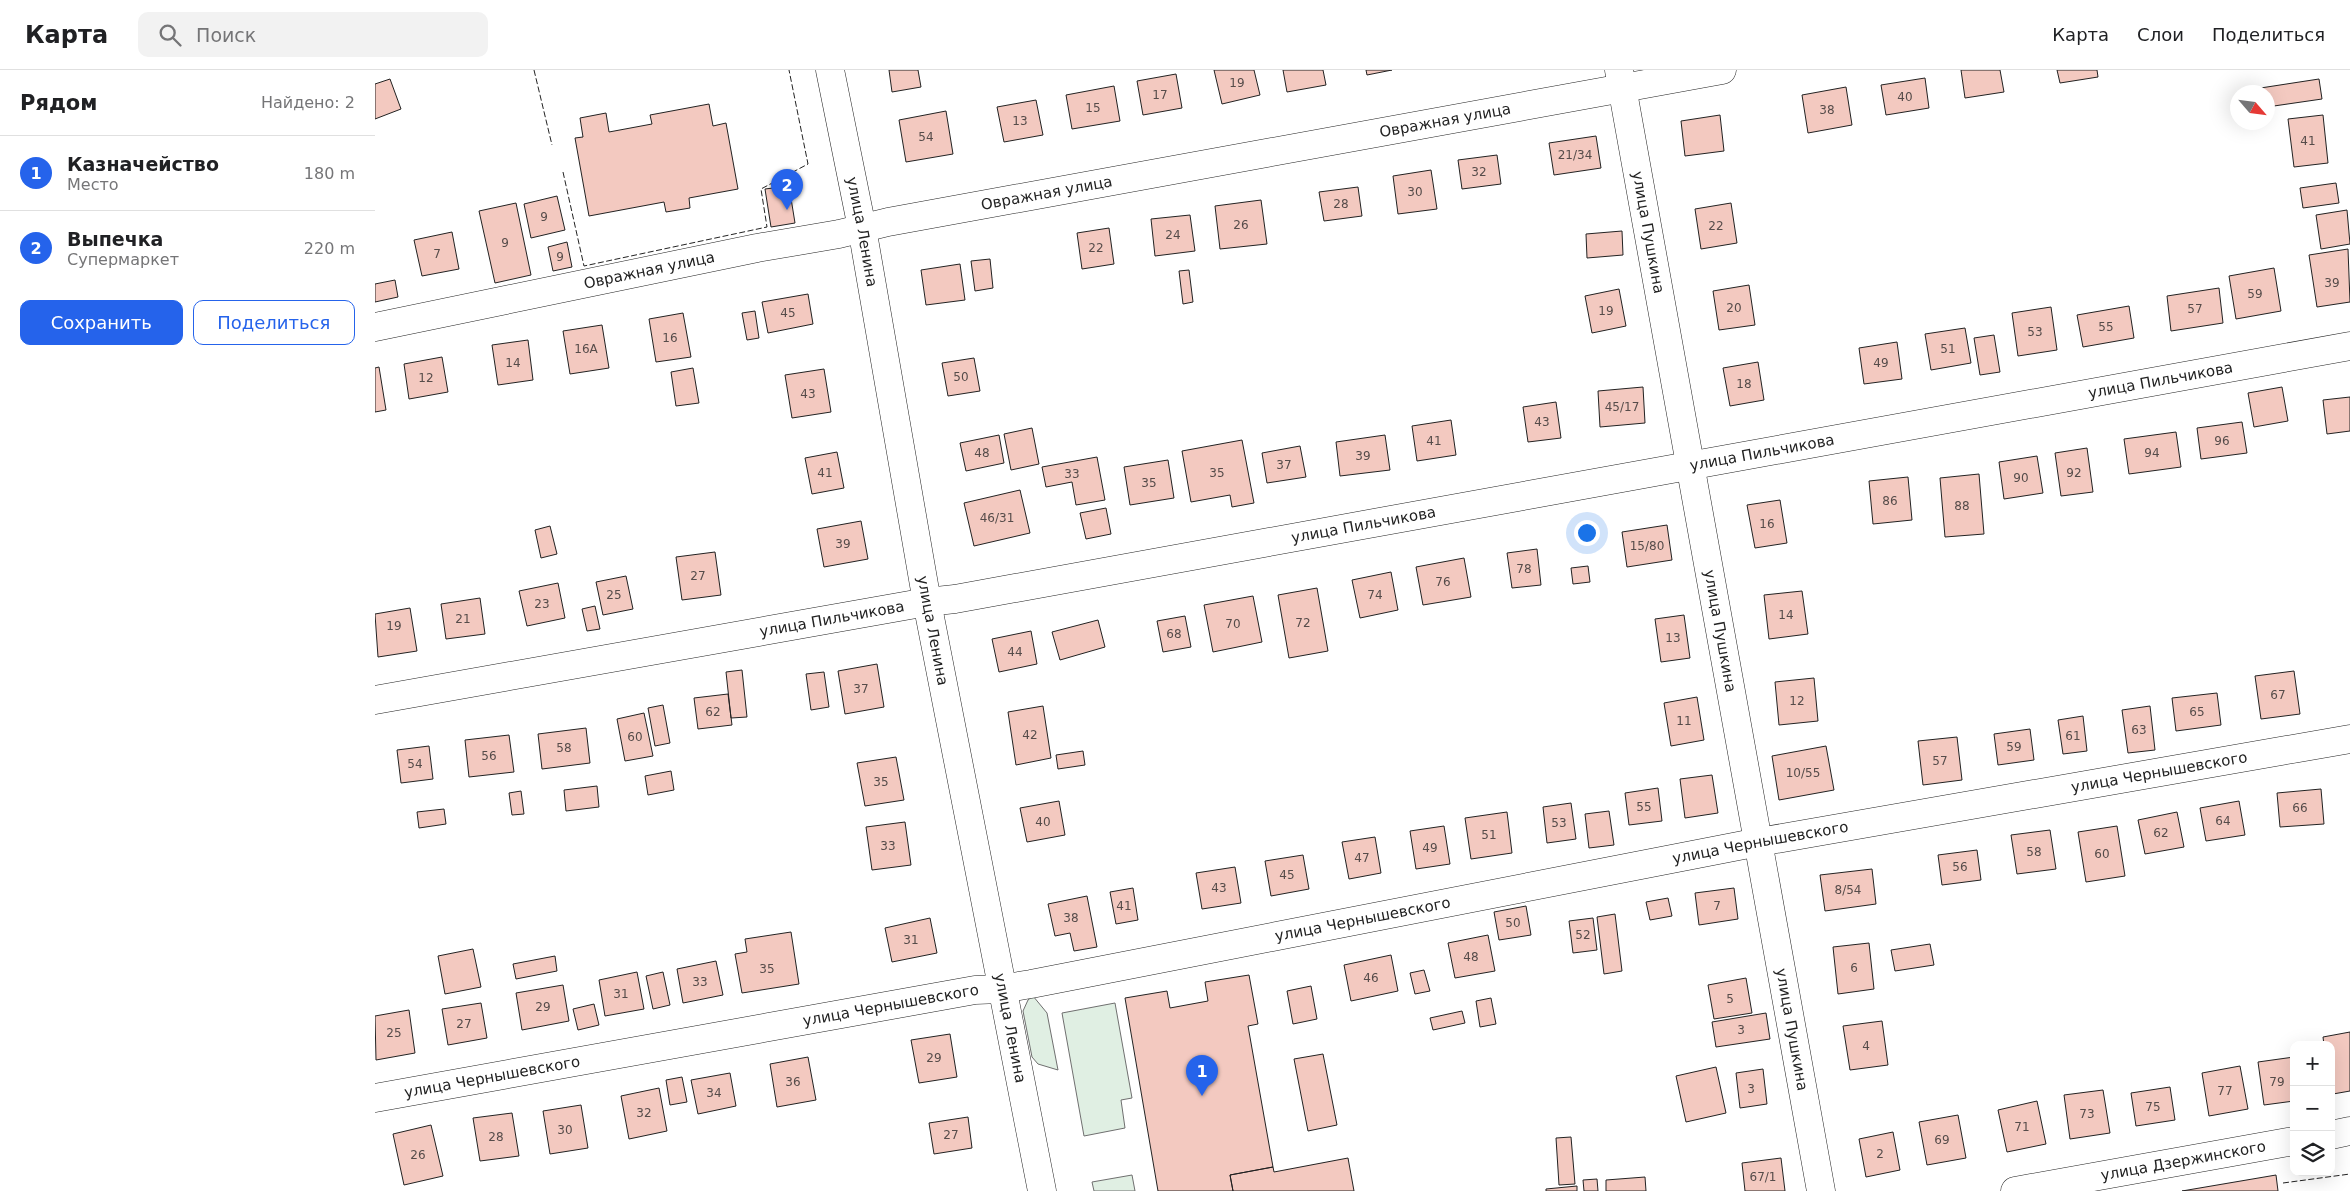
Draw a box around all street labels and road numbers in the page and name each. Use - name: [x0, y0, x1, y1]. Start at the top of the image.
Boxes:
- street label: Овражная улица: [1378, 100, 1512, 141]
- street label: улица Пушкина: [1628, 170, 1668, 295]
- street label: Овражная улица: [979, 172, 1114, 214]
- street label: улица Ленина: [843, 175, 881, 288]
- street label: Овражная улица: [582, 248, 716, 293]
- street label: улица Пильчикова: [2087, 358, 2234, 402]
- street label: улица Пильчикова: [1688, 431, 1836, 475]
- street label: улица Пильчикова: [1290, 503, 1437, 547]
- street label: улица Пушкина: [1700, 568, 1740, 694]
- street label: улица Ленина: [914, 574, 952, 687]
- street label: улица Пильчикова: [758, 597, 906, 641]
- street label: улица Чернышевского: [2070, 748, 2249, 796]
- street label: улица Чернышевского: [1671, 818, 1850, 868]
- street label: улица Чернышевского: [1273, 893, 1452, 945]
- street label: улица Пушкина: [1772, 967, 1812, 1092]
- street label: улица Ленина: [991, 972, 1030, 1085]
- street label: улица Чернышевского: [801, 980, 980, 1030]
- street label: улица Чернышевского: [403, 1052, 582, 1102]
- street label: улица Дзержинского: [2099, 1137, 2267, 1184]

